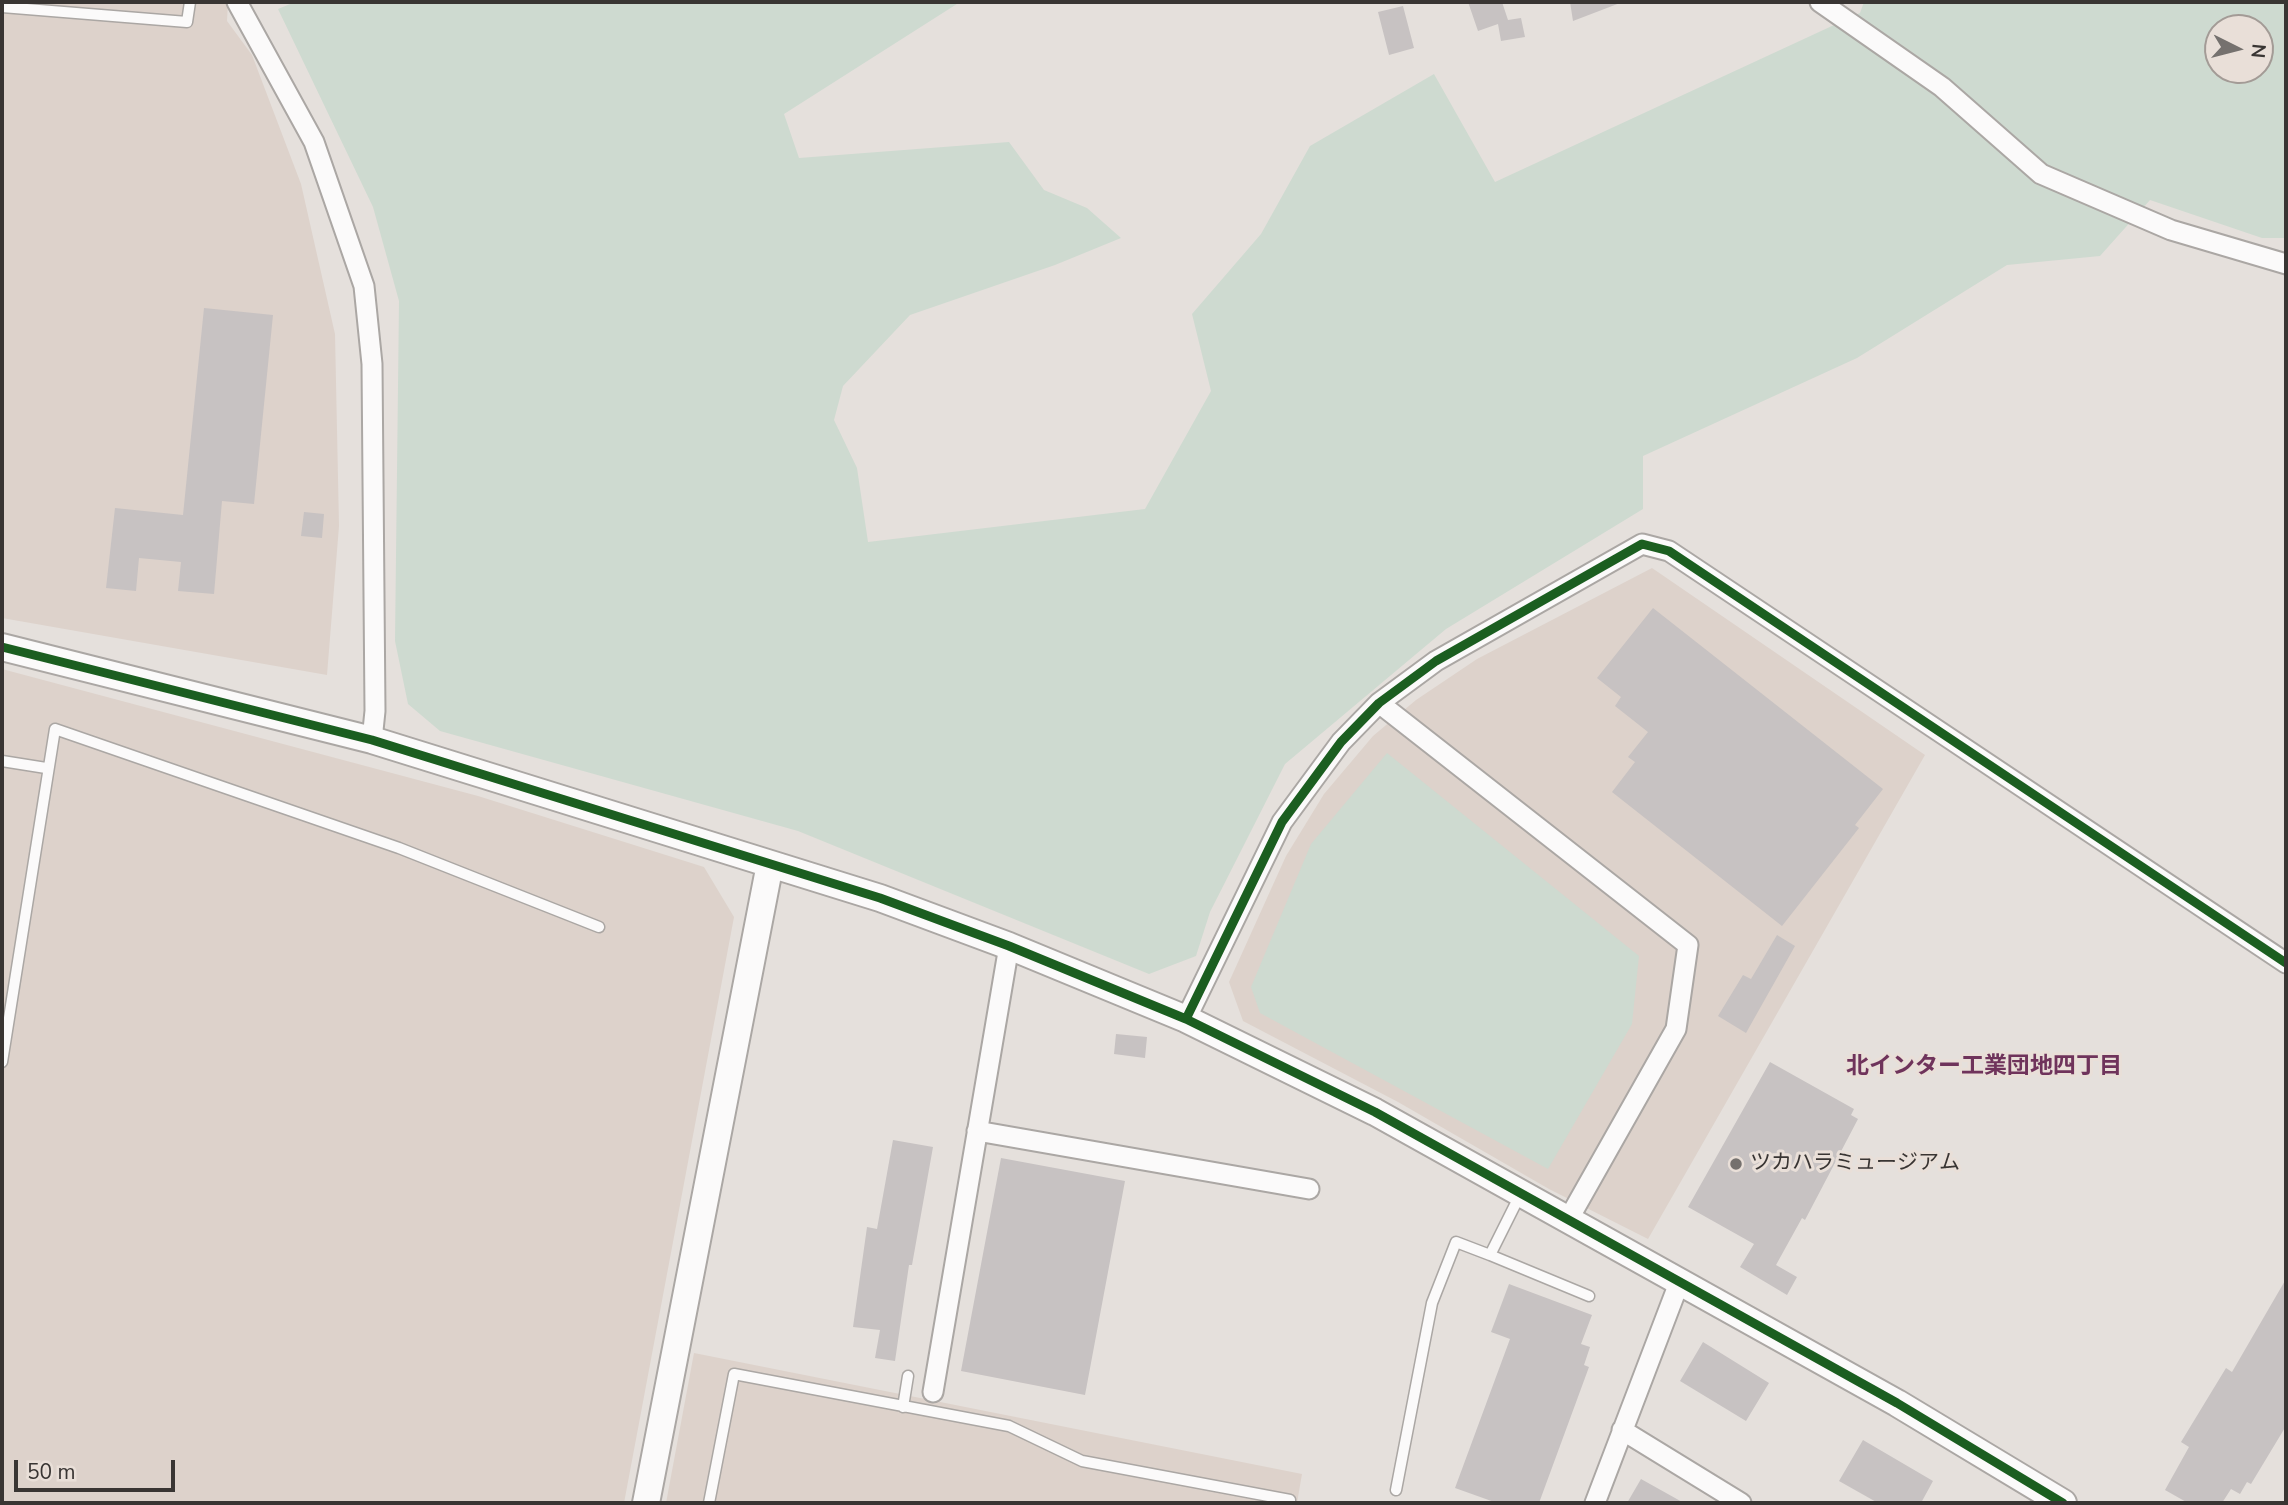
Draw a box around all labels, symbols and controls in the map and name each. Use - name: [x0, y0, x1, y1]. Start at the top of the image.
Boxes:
- north arrow: [2204, 14, 2274, 84]
- text: N: [2244, 43, 2272, 59]
- district label: 北インター工業団地四丁目: [1846, 1053, 2122, 1081]
- place label: ツカハラミュージアム: [1750, 1151, 1960, 1177]
- marker: ツカハラミュージアム: [1728, 1156, 1744, 1172]
- scale bar: [18, 1446, 178, 1490]
- text: 50 m: [27, 1458, 76, 1486]

